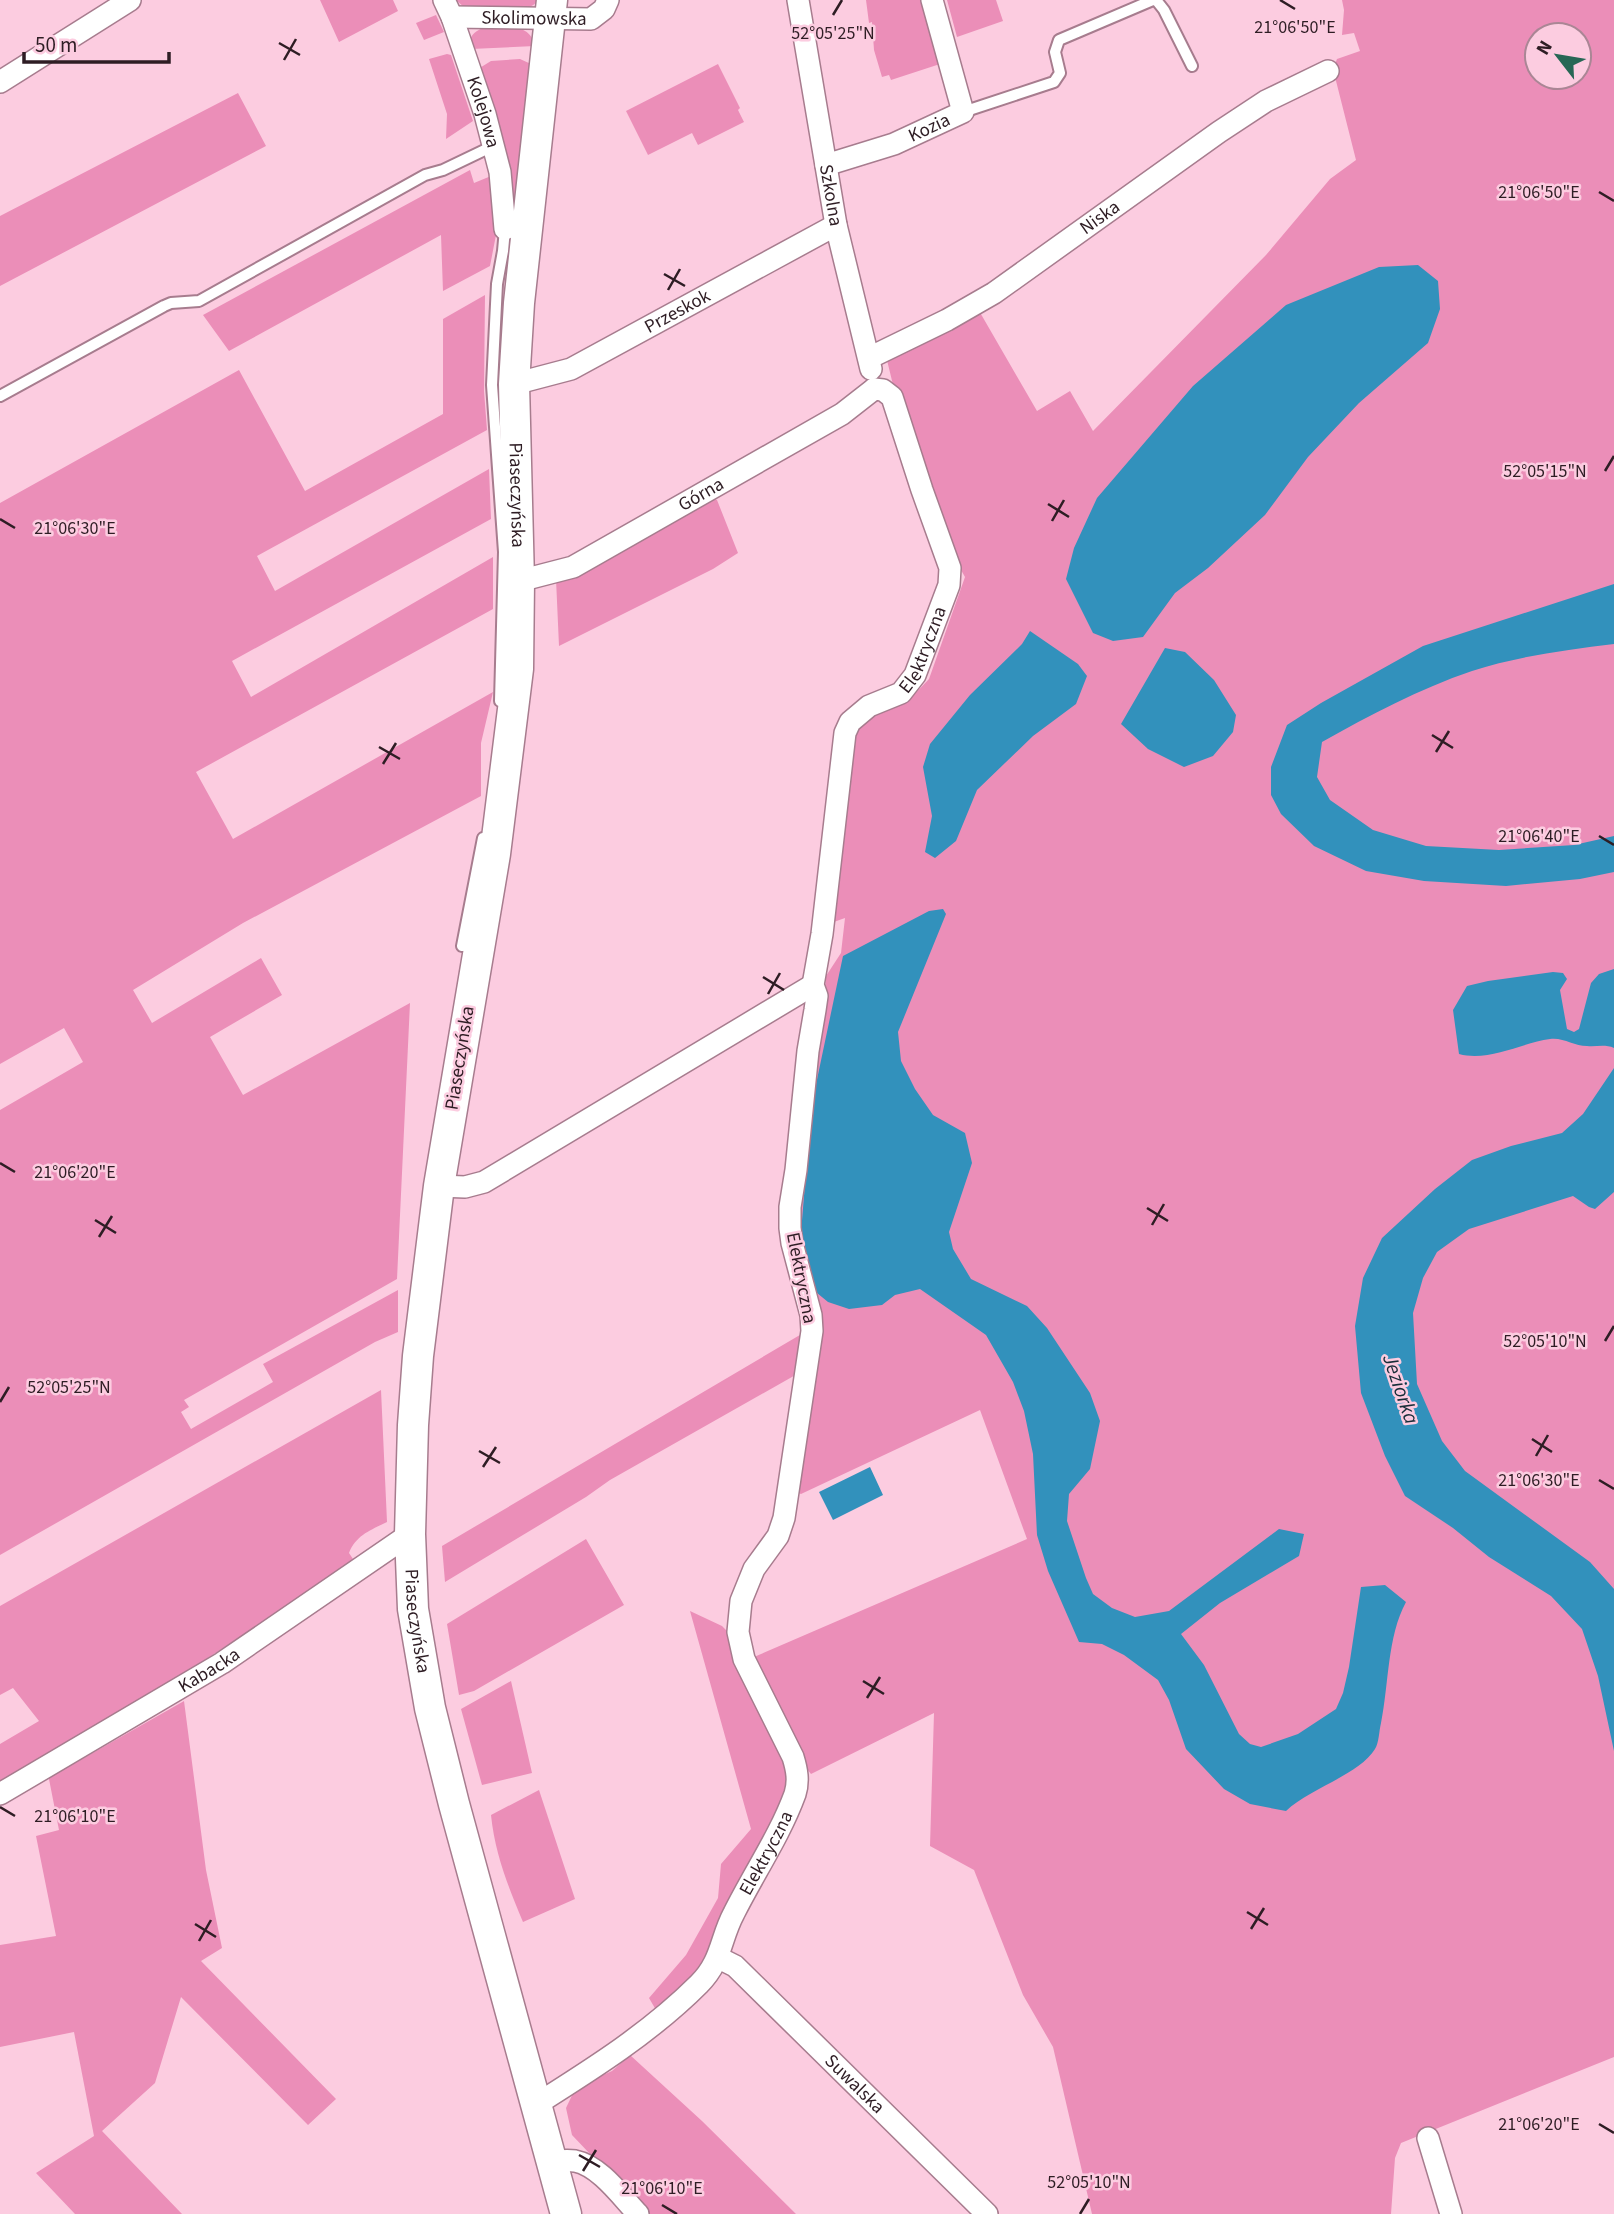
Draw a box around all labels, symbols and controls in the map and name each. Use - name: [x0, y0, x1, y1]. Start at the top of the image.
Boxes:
- street label: Skolimowska: [481, 4, 587, 32]
- text: 21°06'50"E: [1254, 15, 1336, 40]
- scale bar: [24, 21, 170, 65]
- text: 52°05'25"N: [791, 21, 875, 46]
- north arrow: [1523, 21, 1593, 91]
- text: 50 m: [35, 30, 77, 60]
- text: N: [1530, 36, 1560, 60]
- street label: Kolejowa: [460, 73, 507, 151]
- street label: Kozia: [904, 106, 955, 149]
- street label: Szkolna: [812, 162, 849, 228]
- text: 21°06'50"E: [1498, 180, 1580, 205]
- street label: Niska: [1074, 194, 1125, 241]
- street label: Przeskok: [640, 282, 716, 340]
- street label: Piaseczyńska: [502, 442, 532, 548]
- text: 52°05'15"N: [1503, 459, 1587, 484]
- street label: Górna: [673, 470, 729, 518]
- text: 21°06'30"E: [34, 516, 116, 541]
- street label: Elektryczna: [892, 602, 953, 699]
- text: 21°06'40"E: [1498, 824, 1580, 849]
- street label: Piaseczyńska: [438, 1004, 482, 1112]
- text: 21°06'20"E: [34, 1160, 116, 1185]
- street label: Elektryczna: [779, 1230, 823, 1326]
- text: 52°05'10"N: [1503, 1329, 1587, 1354]
- water label: Jeziorka: [1375, 1349, 1427, 1428]
- text: 52°05'25"N: [27, 1375, 111, 1400]
- text: 21°06'30"E: [1498, 1468, 1580, 1493]
- street label: Piaseczyńska: [398, 1568, 437, 1675]
- street label: Kabacka: [173, 1641, 245, 1699]
- text: 21°06'10"E: [34, 1804, 116, 1829]
- street label: Elektryczna: [732, 1806, 800, 1900]
- street label: Suwalska: [819, 2048, 891, 2120]
- text: 21°06'20"E: [1498, 2112, 1580, 2137]
- text: 52°05'10"N: [1047, 2170, 1131, 2195]
- text: 21°06'10"E: [621, 2176, 703, 2201]

